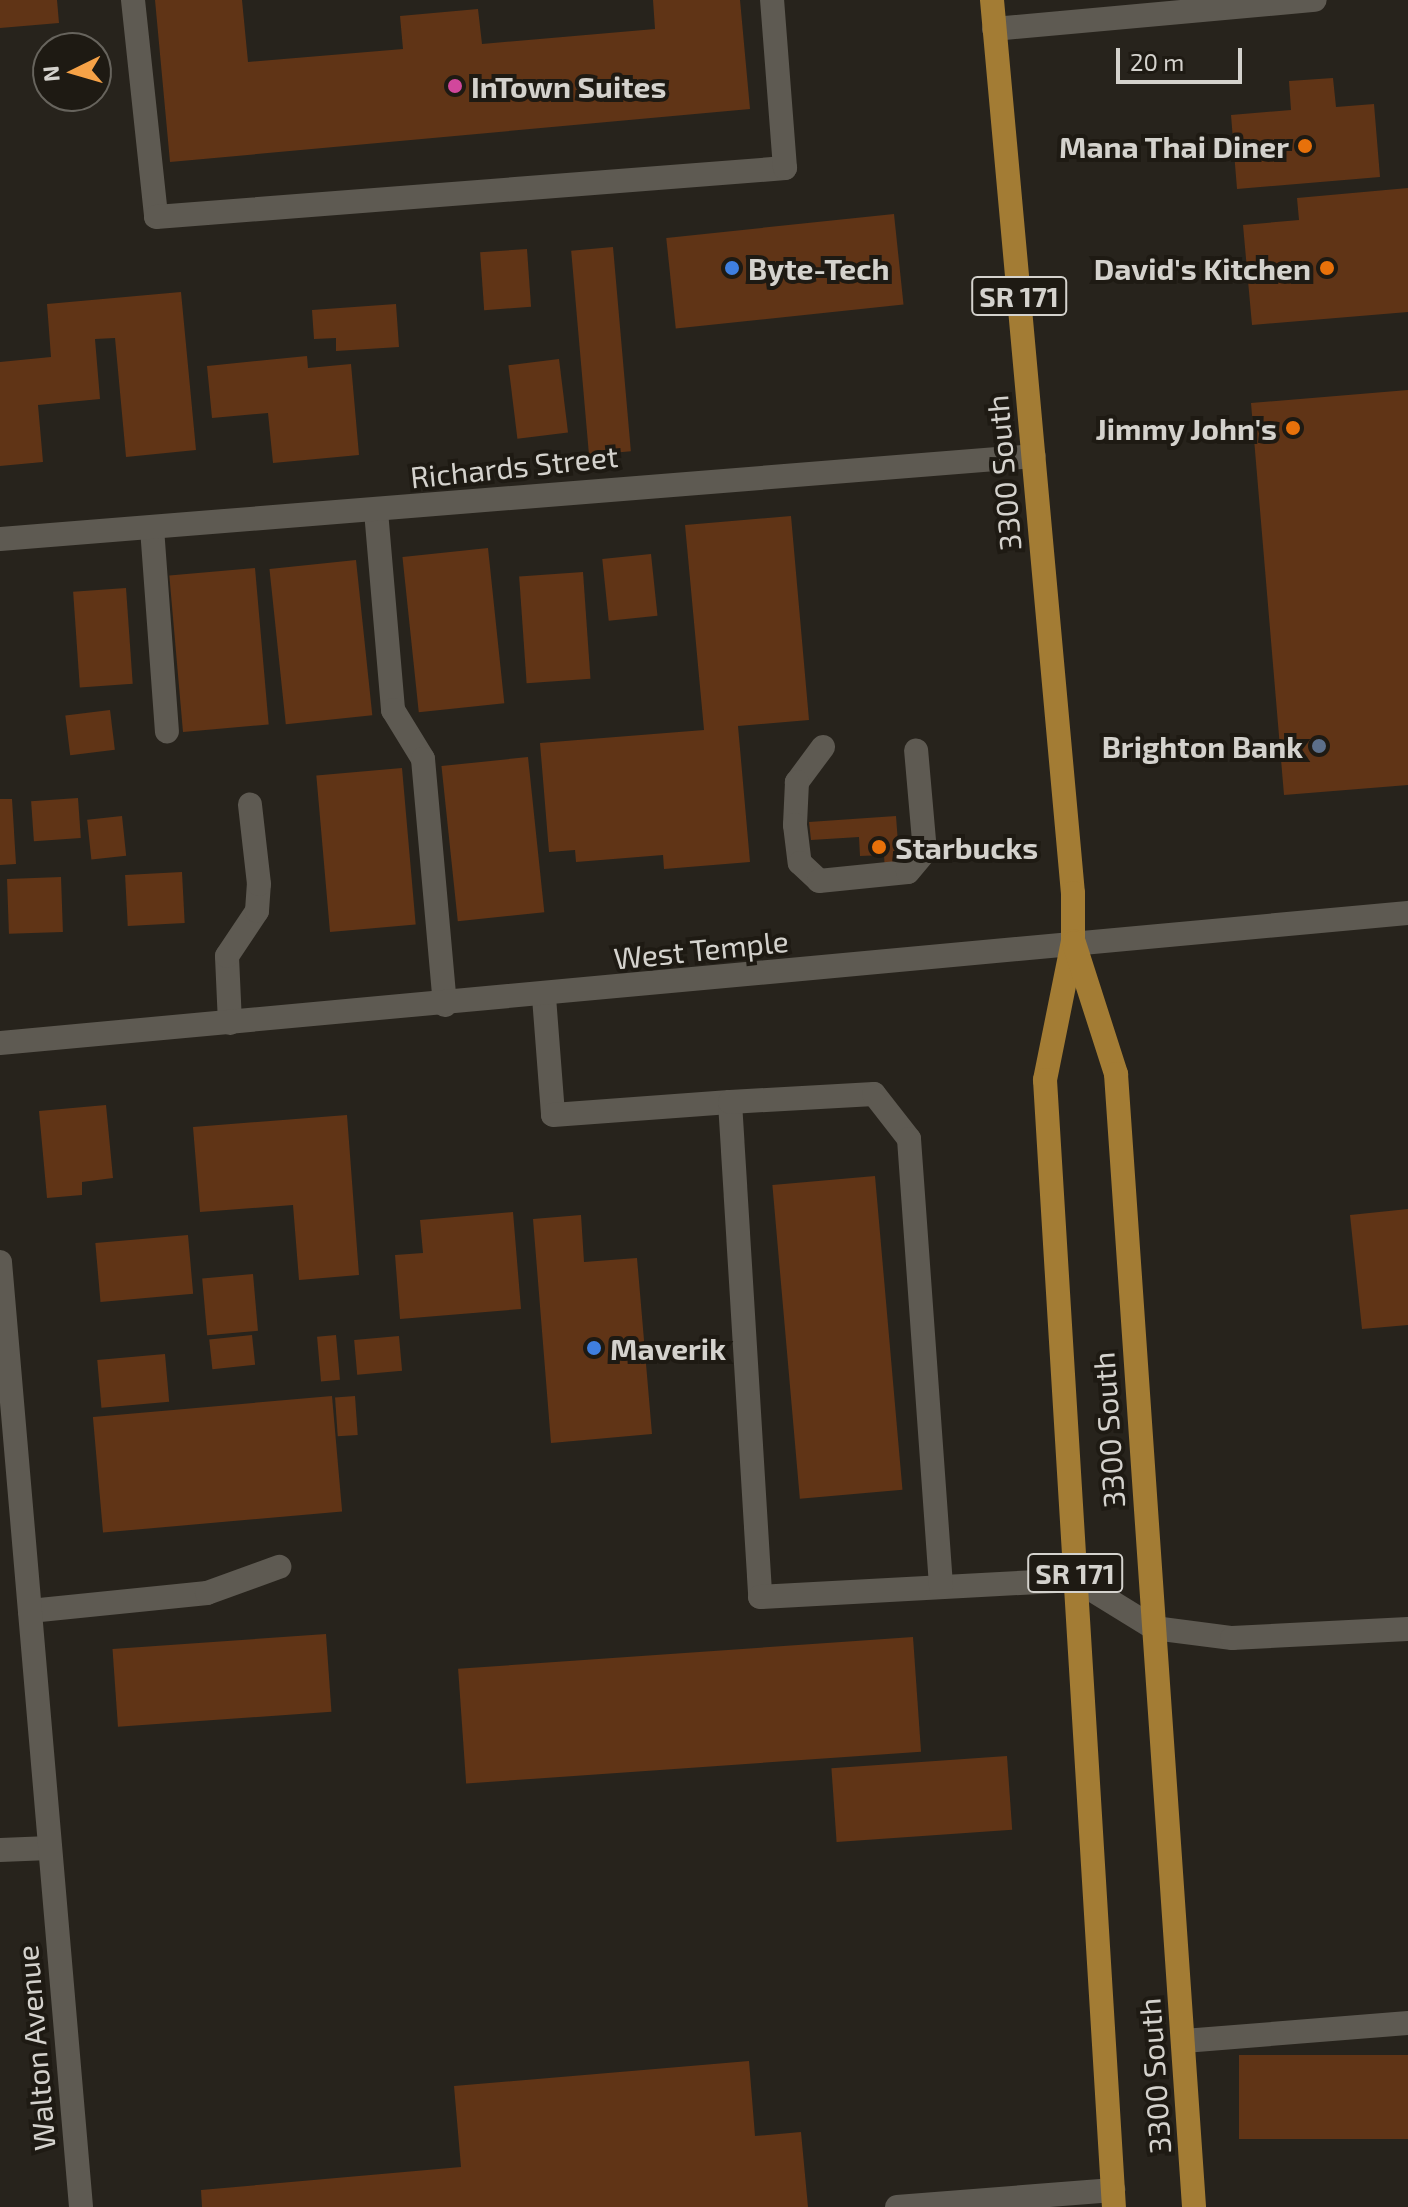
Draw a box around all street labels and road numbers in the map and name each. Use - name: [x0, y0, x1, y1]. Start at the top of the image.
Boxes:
- road number: SR 171: [971, 272, 1067, 320]
- street label: 3300 South: [978, 394, 1028, 552]
- street label: Richards Street: [408, 437, 620, 495]
- street label: West Temple: [611, 922, 791, 976]
- street label: 3300 South: [1085, 1351, 1131, 1509]
- road number: SR 171: [1027, 1549, 1123, 1597]
- street label: Walton Avenue: [8, 1944, 62, 2152]
- street label: 3300 South: [1131, 1997, 1177, 2155]

